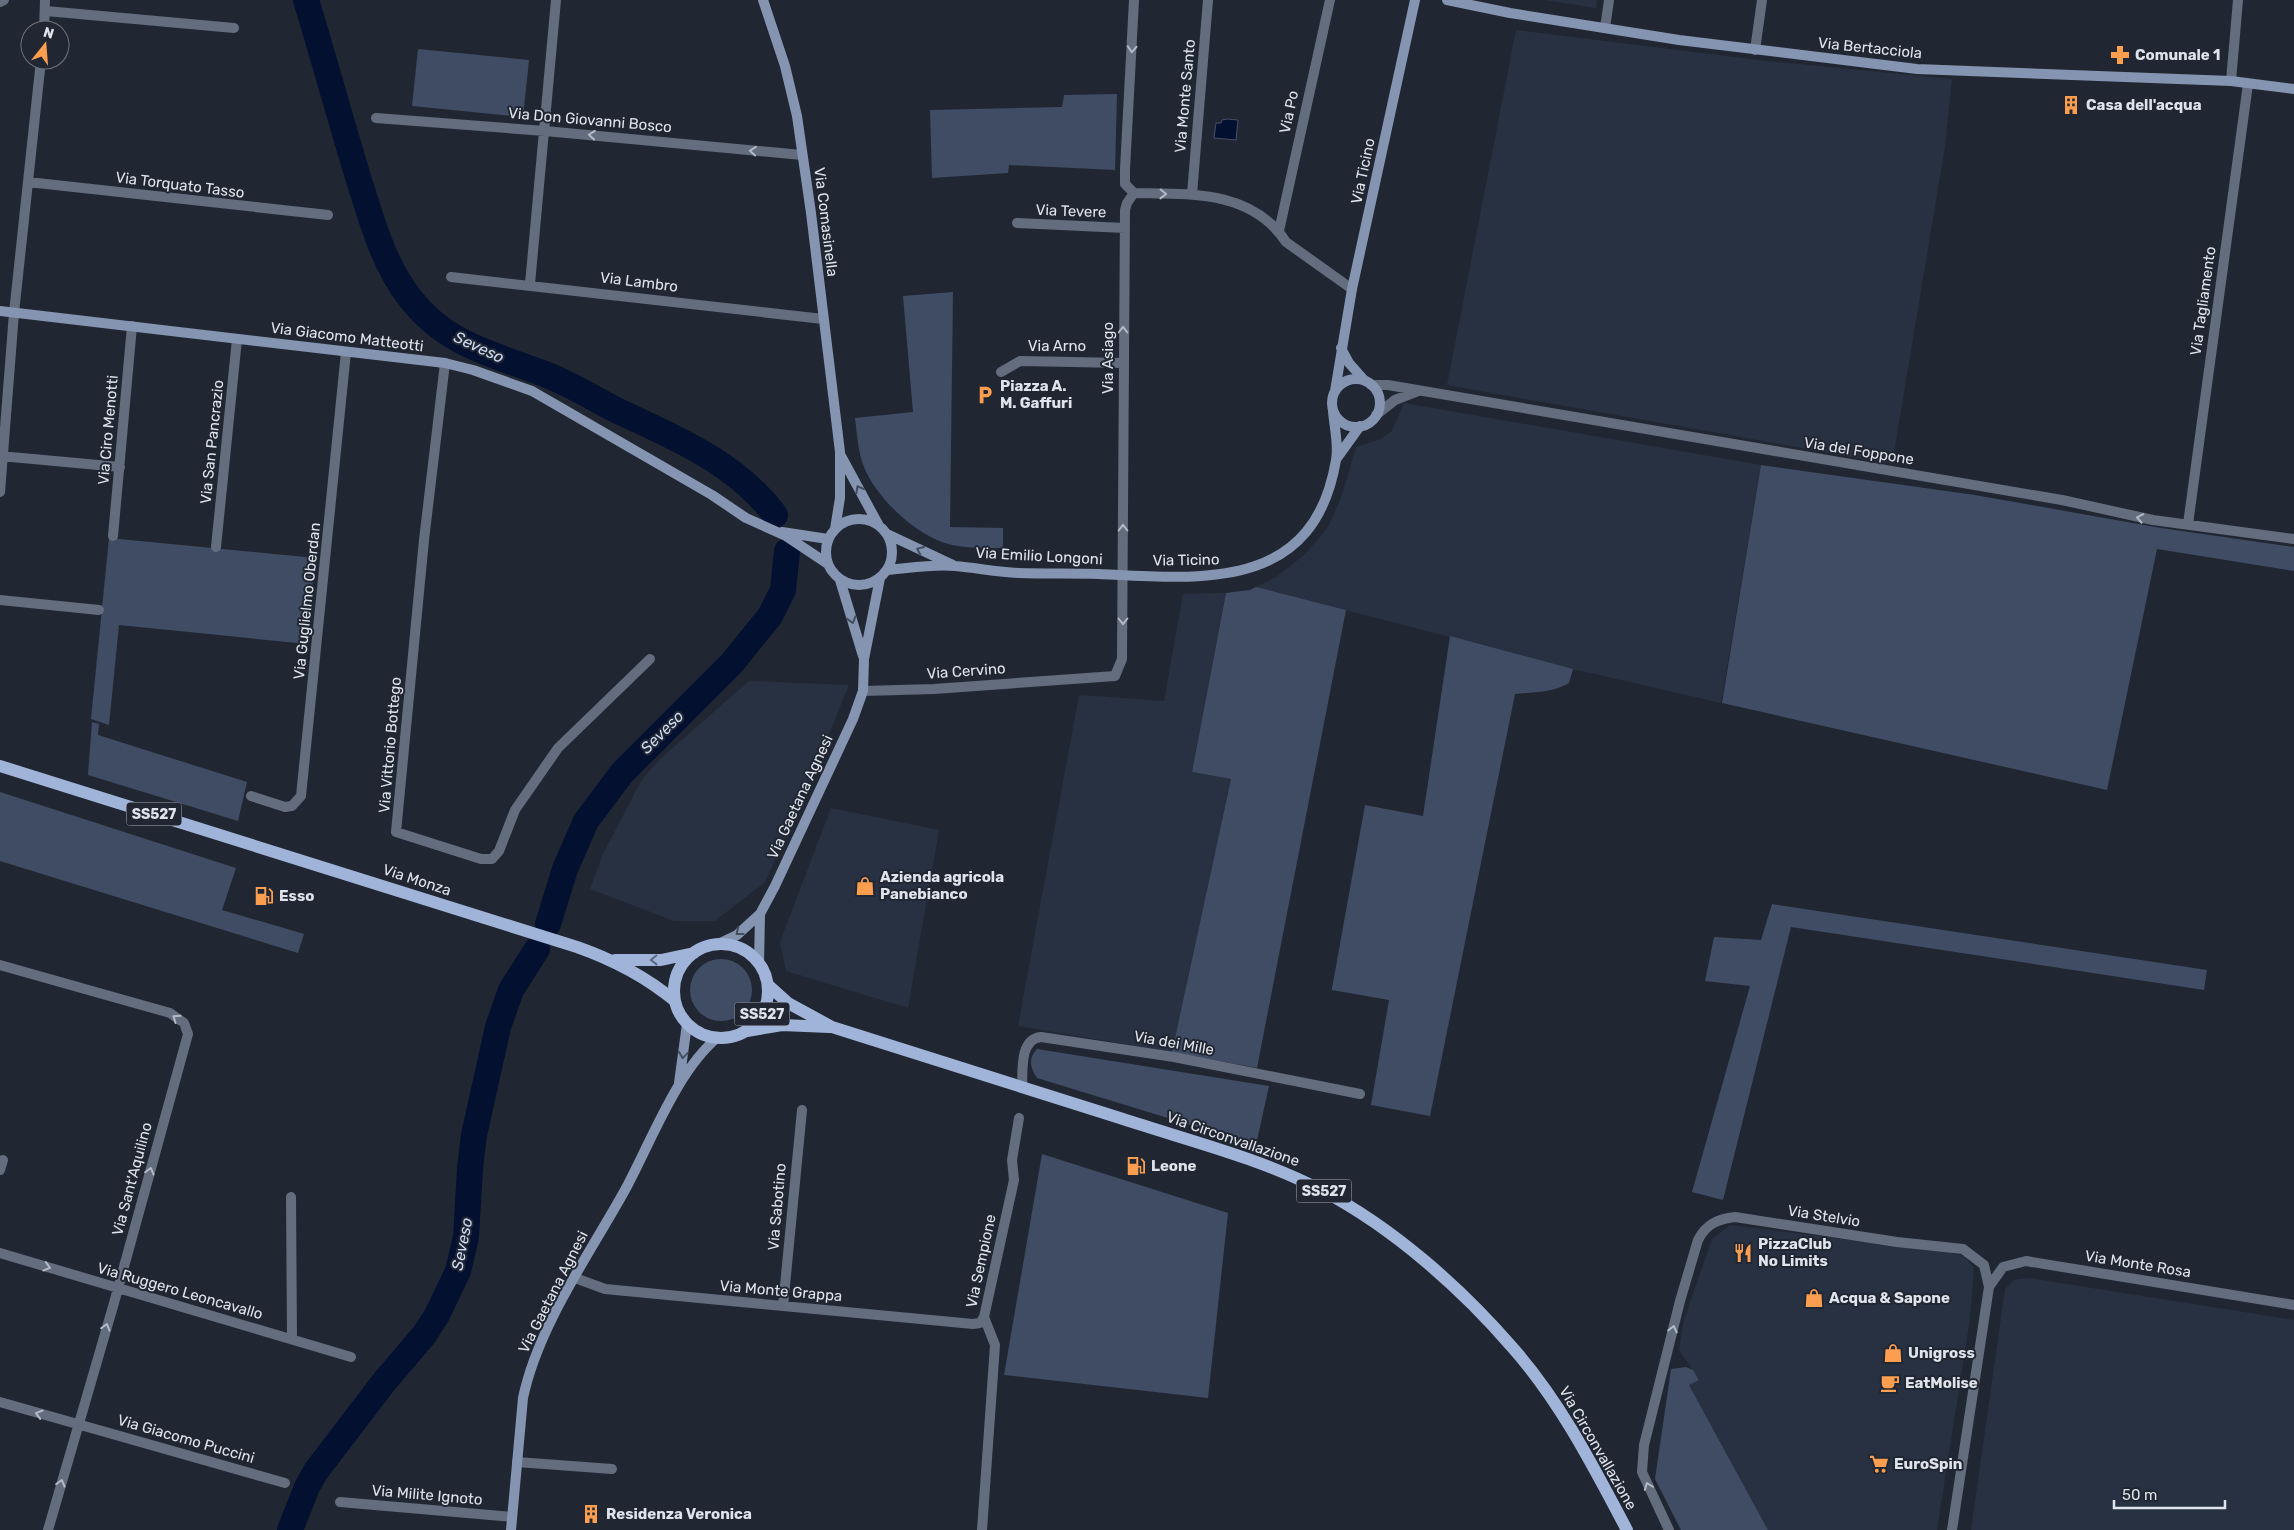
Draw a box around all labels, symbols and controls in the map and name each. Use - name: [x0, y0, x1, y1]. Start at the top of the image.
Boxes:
- north arrow: [20, 20, 70, 70]
- text: N: [41, 23, 56, 43]
- street label: Via Bertacciola: [1817, 34, 1923, 62]
- street label: Via Monte Santo: [1171, 38, 1199, 154]
- pharmacy icon: Comunale 1: [2109, 44, 2131, 66]
- one-way arrow: [1126, 45, 1137, 53]
- place label: Comunale 1: [2135, 46, 2220, 64]
- street label: Via Po: [1276, 89, 1302, 135]
- building icon: Casa dell'acqua: [2060, 94, 2082, 116]
- place label: Casa dell'acqua: [2086, 96, 2202, 114]
- street label: Via Don Giovanni Bosco: [507, 104, 673, 136]
- one-way arrow: [587, 130, 595, 141]
- street label: Via Ticino: [1347, 136, 1379, 206]
- one-way arrow: [749, 145, 757, 156]
- street label: Via Comasinella: [810, 166, 842, 278]
- street label: Via Torquato Tasso: [114, 168, 246, 202]
- one-way arrow: [1160, 189, 1167, 199]
- street label: Via Tevere: [1035, 201, 1107, 221]
- street label: Via Tagliamento: [2186, 245, 2220, 357]
- street label: Via Lambro: [599, 268, 679, 296]
- street label: Via Giacomo Matteotti: [269, 319, 425, 355]
- street label: Via Asiago: [1099, 322, 1117, 394]
- one-way arrow: [1118, 326, 1128, 334]
- water label: Seveso: [451, 327, 507, 367]
- street label: Via Arno: [1028, 337, 1086, 355]
- street label: Via Ciro Menotti: [94, 374, 122, 486]
- place label: Piazza A. M. Gaffuri: [1000, 377, 1072, 412]
- street label: Via San Pancrazio: [197, 379, 227, 505]
- parking icon: Piazza A. M. Gaffuri: [974, 384, 996, 406]
- street label: Via del Foppone: [1803, 433, 1915, 469]
- one-way arrow: [855, 485, 865, 494]
- one-way arrow: [2135, 513, 2144, 524]
- street label: Via Guglielmo Oberdan: [290, 522, 324, 680]
- one-way arrow: [1118, 523, 1128, 531]
- street label: Via Emilio Longoni: [975, 544, 1103, 568]
- one-way arrow: [916, 545, 925, 556]
- street label: Via Ticino: [1152, 550, 1220, 570]
- one-way arrow: [847, 615, 857, 623]
- one-way arrow: [1118, 618, 1128, 626]
- street label: Via Cervino: [926, 659, 1006, 683]
- street label: Via Vittorio Bottego: [375, 676, 405, 814]
- water label: Seveso: [636, 706, 688, 758]
- street label: Via Gaetana Agnesi: [763, 732, 837, 862]
- road number: SS527: [126, 802, 182, 826]
- street label: Via Monza: [381, 860, 453, 900]
- place label: Azienda agricola Panebianco: [880, 868, 1004, 903]
- shop icon: Azienda agricola Panebianco: [854, 875, 876, 897]
- fuel station icon: Esso: [253, 885, 275, 907]
- place label: Esso: [279, 887, 314, 905]
- one-way arrow: [736, 926, 745, 934]
- one-way arrow: [649, 955, 657, 965]
- road number: SS527: [734, 1002, 790, 1026]
- one-way arrow: [172, 1015, 182, 1024]
- street label: Via dei Mille: [1132, 1027, 1216, 1059]
- one-way arrow: [678, 1051, 689, 1059]
- street label: Via Circonvallazione: [1164, 1108, 1302, 1170]
- street label: Via Sant'Aquilino: [108, 1120, 156, 1238]
- fuel station icon: Leone: [1125, 1155, 1147, 1177]
- place label: Leone: [1151, 1157, 1197, 1175]
- street label: Via Sabotino: [764, 1163, 790, 1251]
- one-way arrow: [144, 1166, 155, 1175]
- road number: SS527: [1296, 1180, 1352, 1202]
- street label: Via Stelvio: [1786, 1201, 1862, 1231]
- street label: Via Sempione: [962, 1213, 1000, 1309]
- water label: Seveso: [448, 1216, 476, 1272]
- street label: Via Gaetana Agnesi: [514, 1228, 592, 1356]
- place label: PizzaClub No Limits: [1758, 1235, 1832, 1270]
- restaurant icon: PizzaClub No Limits: [1732, 1242, 1754, 1264]
- street label: Via Monte Rosa: [2084, 1247, 2192, 1281]
- street label: Via Ruggero Leoncavallo: [95, 1259, 265, 1323]
- one-way arrow: [42, 1262, 50, 1272]
- street label: Via Monte Grappa: [719, 1277, 843, 1305]
- shop icon: Acqua & Sapone: [1803, 1287, 1825, 1309]
- place label: Acqua & Sapone: [1829, 1289, 1950, 1307]
- one-way arrow: [101, 1324, 111, 1332]
- one-way arrow: [1667, 1324, 1678, 1333]
- shop icon: Unigross: [1882, 1342, 1904, 1364]
- place label: Unigross: [1908, 1344, 1975, 1362]
- cafe icon: EatMolise: [1879, 1372, 1901, 1394]
- place label: EatMolise: [1905, 1374, 1978, 1392]
- street label: Via Circonvallazione: [1555, 1383, 1641, 1513]
- one-way arrow: [35, 1409, 44, 1419]
- street label: Via Giacomo Puccini: [115, 1411, 257, 1467]
- supermarket icon: EuroSpin: [1868, 1453, 1890, 1475]
- place label: EuroSpin: [1894, 1455, 1962, 1473]
- scale bar: [2114, 1478, 2225, 1510]
- one-way arrow: [56, 1480, 66, 1488]
- street label: Via Milite Ignoto: [371, 1481, 483, 1509]
- one-way arrow: [1644, 1482, 1654, 1491]
- text: 50 m: [2122, 1486, 2157, 1504]
- building icon: Residenza Veronica: [580, 1503, 602, 1525]
- place label: Residenza Veronica: [606, 1505, 752, 1523]

